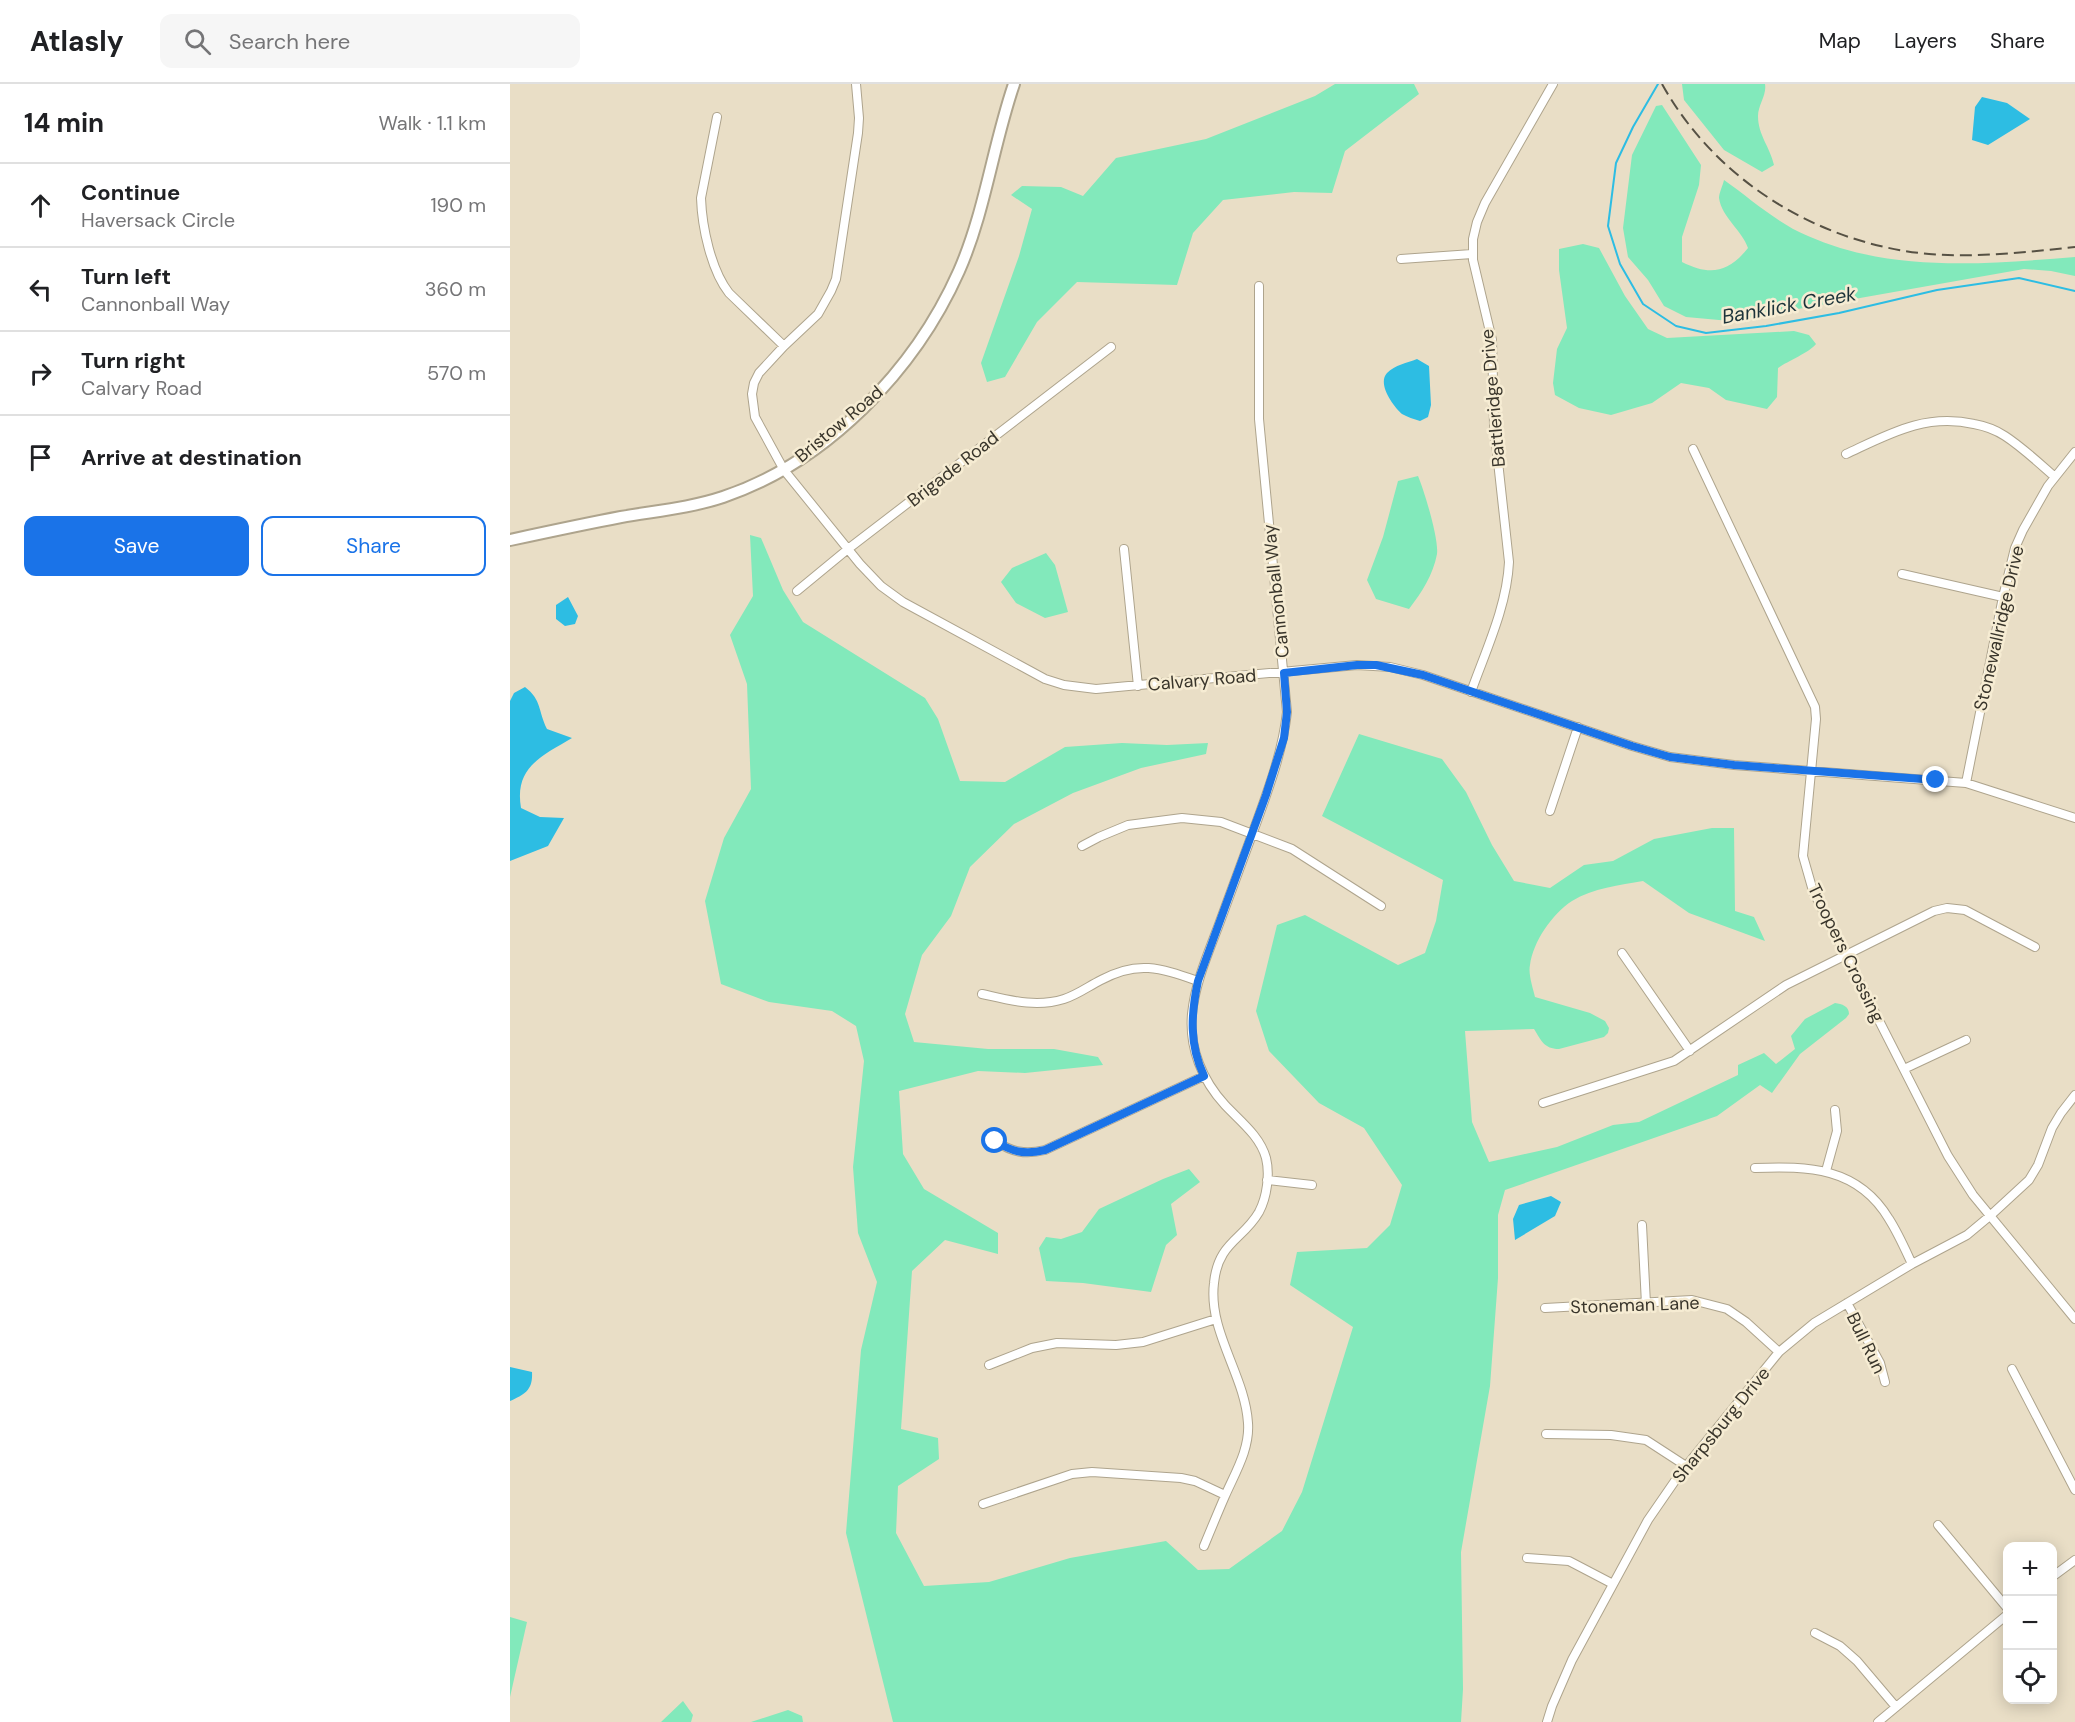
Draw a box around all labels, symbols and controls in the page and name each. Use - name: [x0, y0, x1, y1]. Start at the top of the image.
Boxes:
- search box: [160, 14, 580, 68]
- text: Atlasly: [30, 23, 124, 60]
- icon: search: [181, 25, 214, 58]
- text: Search here: [229, 27, 350, 56]
- text: Map: [1819, 27, 1861, 55]
- text: Layers: [1894, 27, 1957, 55]
- text: Share: [1990, 27, 2045, 55]
- text: 14 min: [24, 106, 104, 140]
- text: Walk · 1.1 km: [378, 110, 486, 136]
- text: Continue: [81, 178, 180, 207]
- icon: ahead: [24, 189, 57, 222]
- text: 190 m: [430, 192, 486, 218]
- text: Haversack Circle: [81, 207, 235, 233]
- text: Turn left: [81, 262, 171, 291]
- icon: left: [24, 273, 57, 306]
- text: 360 m: [425, 276, 486, 302]
- water label: Banklick Creek: [1720, 280, 1859, 330]
- text: Cannonball Way: [81, 291, 230, 317]
- street label: Battleridge Drive: [1475, 328, 1511, 468]
- text: Turn right: [81, 346, 186, 375]
- icon: right: [24, 357, 57, 390]
- text: 570 m: [427, 360, 486, 386]
- text: Calvary Road: [81, 375, 202, 401]
- street label: Bristow Road: [790, 380, 888, 468]
- street label: Brigade Road: [902, 426, 1004, 512]
- icon: arrive: [24, 441, 57, 474]
- text: Arrive at destination: [81, 443, 302, 472]
- button: Save: [24, 516, 249, 576]
- button: Share: [261, 516, 486, 576]
- street label: Cannonball Way: [1257, 523, 1295, 659]
- street label: Stonewallridge Drive: [1968, 543, 2030, 713]
- street label: Calvary Road: [1147, 663, 1257, 697]
- route end: [1922, 766, 1948, 792]
- street label: Troopers Crossing: [1802, 880, 1890, 1026]
- route start: [981, 1127, 1007, 1153]
- street label: Stoneman Lane: [1570, 1291, 1700, 1319]
- street label: Bull Run: [1841, 1308, 1891, 1378]
- street label: Sharpsburg Drive: [1667, 1362, 1775, 1488]
- map controls: [2003, 1542, 2057, 1704]
- button: +: [2003, 1542, 2057, 1596]
- button: −: [2003, 1596, 2057, 1650]
- button: locate: [2003, 1650, 2057, 1704]

